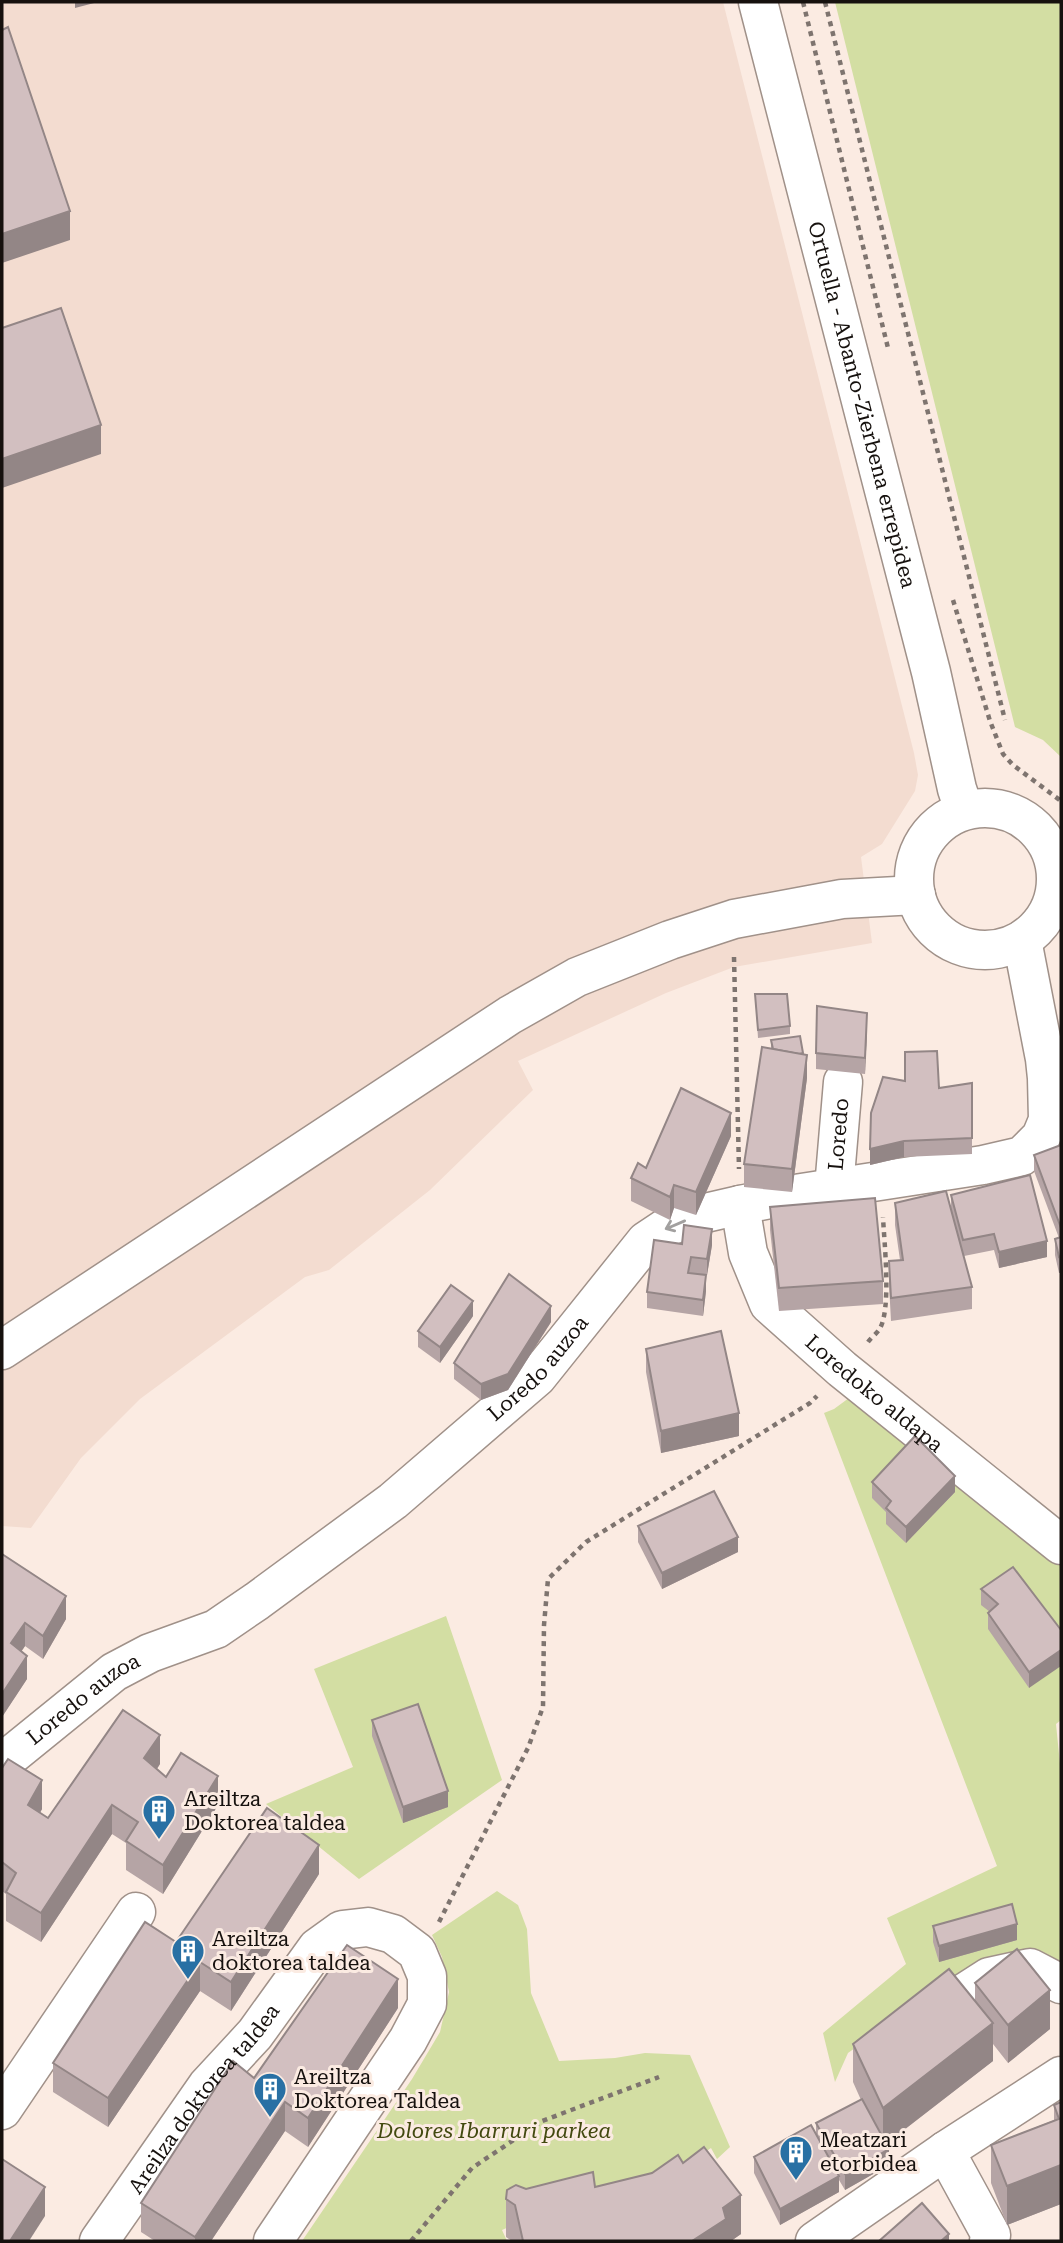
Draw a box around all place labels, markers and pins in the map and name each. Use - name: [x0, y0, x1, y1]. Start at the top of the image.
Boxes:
- place label: Areiltza Doktorea taldea: [184, 1787, 346, 1835]
- building icon: Areiltza Doktorea taldea: [140, 1792, 178, 1841]
- place label: Areiltza doktorea taldea: [212, 1927, 371, 1975]
- building icon: Areiltza doktorea taldea: [169, 1932, 207, 1981]
- place label: Areiltza Doktorea Taldea: [294, 2065, 461, 2113]
- building icon: Areiltza Doktorea Taldea: [251, 2070, 289, 2119]
- place label: Meatzari etorbidea: [820, 2128, 918, 2176]
- building icon: Meatzari etorbidea: [777, 2133, 815, 2182]

